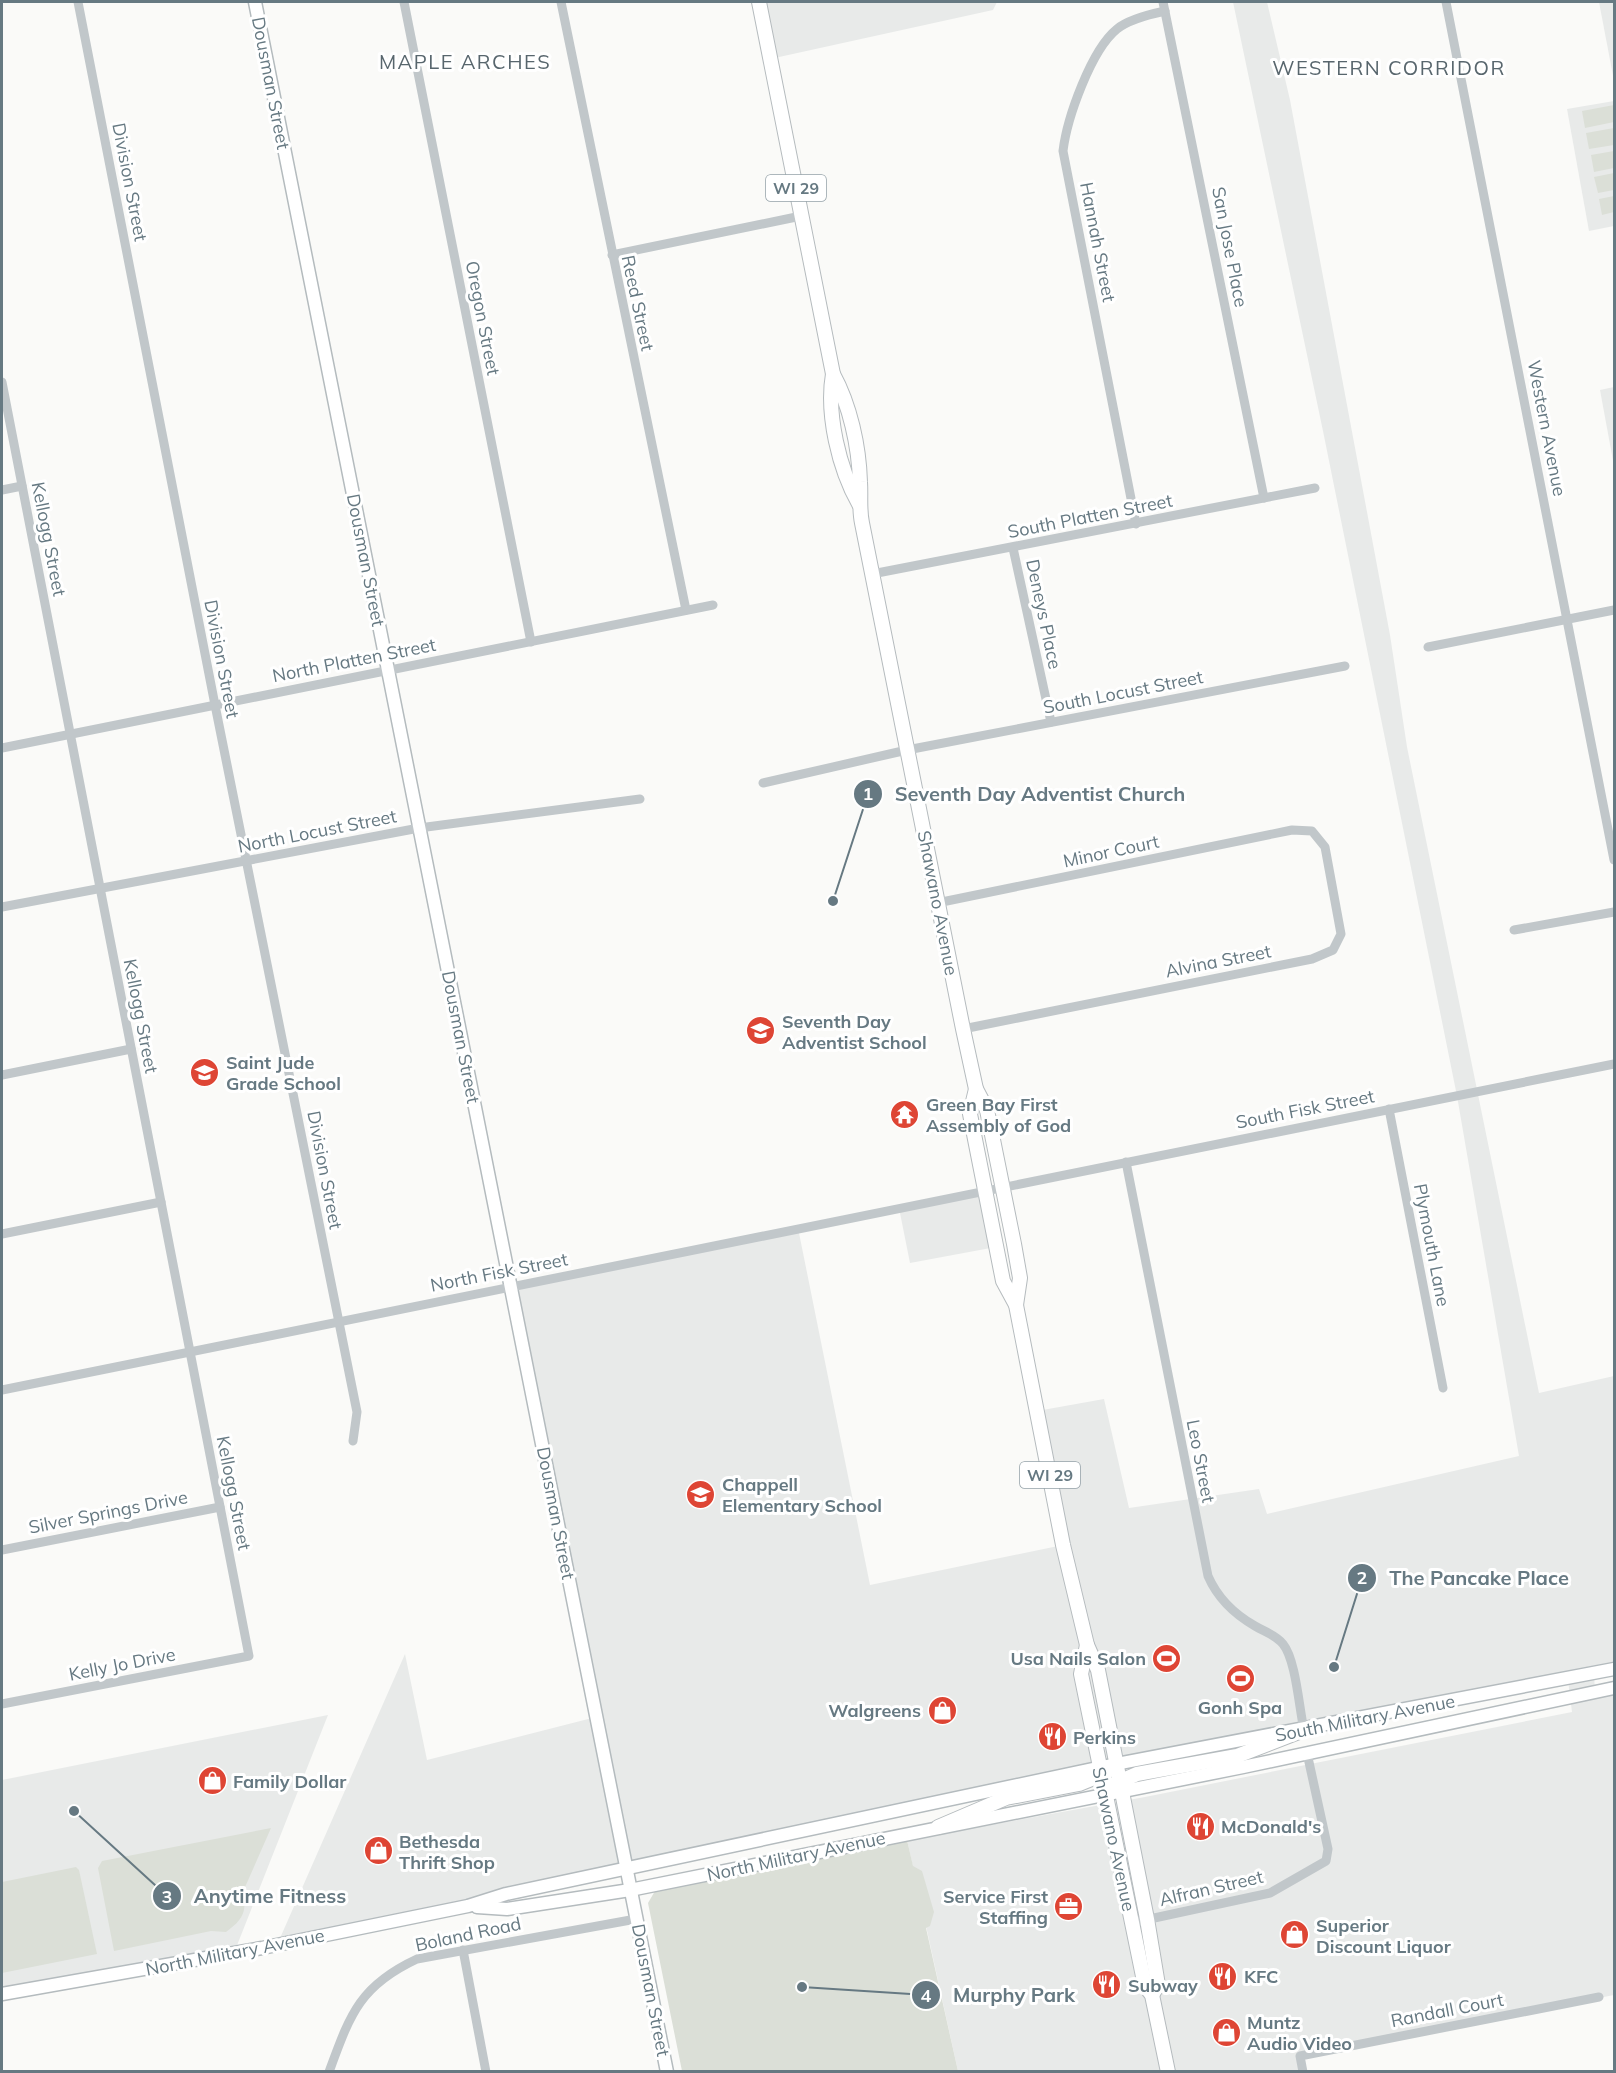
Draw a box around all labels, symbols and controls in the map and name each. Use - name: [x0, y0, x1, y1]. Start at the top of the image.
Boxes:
- street label: Dousman Street: [247, 15, 295, 151]
- district label: MAPLE ARCHES: [379, 49, 551, 74]
- district label: WESTERN CORRIDOR: [1272, 55, 1506, 80]
- street label: Division Street: [107, 121, 153, 243]
- road number: WI 29: [766, 175, 826, 201]
- street label: Hannah Street: [1075, 180, 1121, 304]
- street label: San Jose Place: [1207, 185, 1253, 309]
- street label: Reed Street: [617, 253, 659, 353]
- street label: Oregon Street: [461, 259, 505, 377]
- street label: Western Avenue: [1523, 358, 1571, 498]
- street label: Kellogg Street: [27, 480, 71, 598]
- street label: South Platten Street: [1006, 489, 1174, 543]
- street label: Dousman Street: [342, 492, 390, 628]
- street label: Deneys Place: [1021, 557, 1067, 671]
- street label: Division Street: [199, 598, 245, 720]
- street label: North Platten Street: [270, 633, 438, 687]
- street label: South Locust Street: [1041, 665, 1205, 719]
- callout: Seventh Day Adventist Church: [853, 775, 1197, 813]
- text: Seventh Day Adventist Church: [895, 781, 1185, 806]
- text: 1: [863, 782, 873, 805]
- street label: North Locust Street: [236, 804, 398, 858]
- street label: Shawano Avenue: [913, 829, 963, 977]
- street label: Minor Court: [1061, 830, 1161, 872]
- street label: Alvina Street: [1163, 939, 1273, 983]
- street label: Kellogg Street: [119, 957, 163, 1075]
- street label: Dousman Street: [437, 969, 485, 1105]
- place label: Seventh Day Adventist School: [782, 1010, 927, 1054]
- school or university icon: Seventh Day Adventist School: [745, 1015, 777, 1047]
- place label: Saint Jude Grade School: [226, 1051, 341, 1095]
- school or university icon: Saint Jude Grade School: [189, 1056, 221, 1088]
- street label: South Fisk Street: [1234, 1084, 1376, 1134]
- place label: Green Bay First Assembly of God: [926, 1093, 1071, 1137]
- temple icon: Green Bay First Assembly of God: [889, 1098, 921, 1130]
- street label: Division Street: [302, 1109, 348, 1231]
- street label: Plymouth Lane: [1409, 1182, 1455, 1308]
- street label: North Fisk Street: [428, 1247, 570, 1297]
- street label: Leo Street: [1182, 1417, 1220, 1505]
- street label: Kellogg Street: [212, 1434, 256, 1552]
- street label: Dousman Street: [532, 1445, 580, 1581]
- road number: WI 29: [1020, 1462, 1080, 1488]
- place label: Chappell Elementary School: [722, 1473, 882, 1517]
- school or university icon: Chappell Elementary School: [685, 1478, 717, 1510]
- street label: Silver Springs Drive: [27, 1485, 189, 1539]
- callout: The Pancake Place: [1347, 1559, 1581, 1597]
- text: The Pancake Place: [1389, 1565, 1569, 1590]
- text: 2: [1357, 1566, 1367, 1589]
- street label: Kelly Jo Drive: [67, 1642, 177, 1686]
- sports icon: Usa Nails Salon: [1151, 1642, 1183, 1674]
- place label: Usa Nails Salon: [1010, 1647, 1146, 1670]
- sports icon: Gonh Spa: [1224, 1662, 1256, 1694]
- street label: South Military Avenue: [1273, 1689, 1457, 1747]
- shop icon: Walgreens: [926, 1694, 958, 1726]
- place label: Gonh Spa: [1198, 1696, 1282, 1719]
- place label: Walgreens: [828, 1699, 921, 1722]
- restaurant icon: Perkins: [1036, 1721, 1068, 1753]
- place label: Perkins: [1073, 1726, 1136, 1749]
- shop icon: Family Dollar: [196, 1765, 228, 1797]
- street label: Shawano Avenue: [1087, 1765, 1141, 1913]
- place label: Family Dollar: [233, 1770, 347, 1793]
- restaurant icon: McDonald's: [1184, 1810, 1216, 1842]
- place label: McDonald's: [1221, 1815, 1321, 1838]
- street label: North Military Avenue: [705, 1826, 887, 1886]
- place label: Bethesda Thrift Shop: [399, 1830, 495, 1874]
- shop icon: Bethesda Thrift Shop: [362, 1835, 394, 1867]
- street label: Alfran Street: [1157, 1865, 1265, 1911]
- callout: Anytime Fitness: [152, 1877, 359, 1915]
- text: Anytime Fitness: [194, 1883, 346, 1908]
- text: 3: [162, 1885, 172, 1908]
- place label: Service First Staffing: [943, 1885, 1048, 1929]
- office icon: Service First Staffing: [1053, 1890, 1085, 1922]
- street label: Boland Road: [413, 1912, 523, 1956]
- place label: Superior Discount Liquor: [1316, 1914, 1452, 1958]
- shop icon: Superior Discount Liquor: [1279, 1919, 1311, 1951]
- street label: Dousman Street: [627, 1922, 675, 2058]
- street label: North Military Avenue: [144, 1923, 326, 1981]
- restaurant icon: KFC: [1207, 1960, 1239, 1992]
- place label: KFC: [1244, 1965, 1278, 1988]
- restaurant icon: Subway: [1091, 1969, 1123, 2001]
- place label: Subway: [1128, 1974, 1198, 1997]
- callout: Murphy Park: [911, 1976, 1087, 2014]
- text: Murphy Park: [953, 1982, 1076, 2007]
- text: 4: [921, 1984, 932, 2007]
- street label: Randall Court: [1389, 1988, 1505, 2032]
- place label: Muntz Audio Video: [1247, 2011, 1352, 2055]
- shop icon: Muntz Audio Video: [1210, 2016, 1242, 2048]

